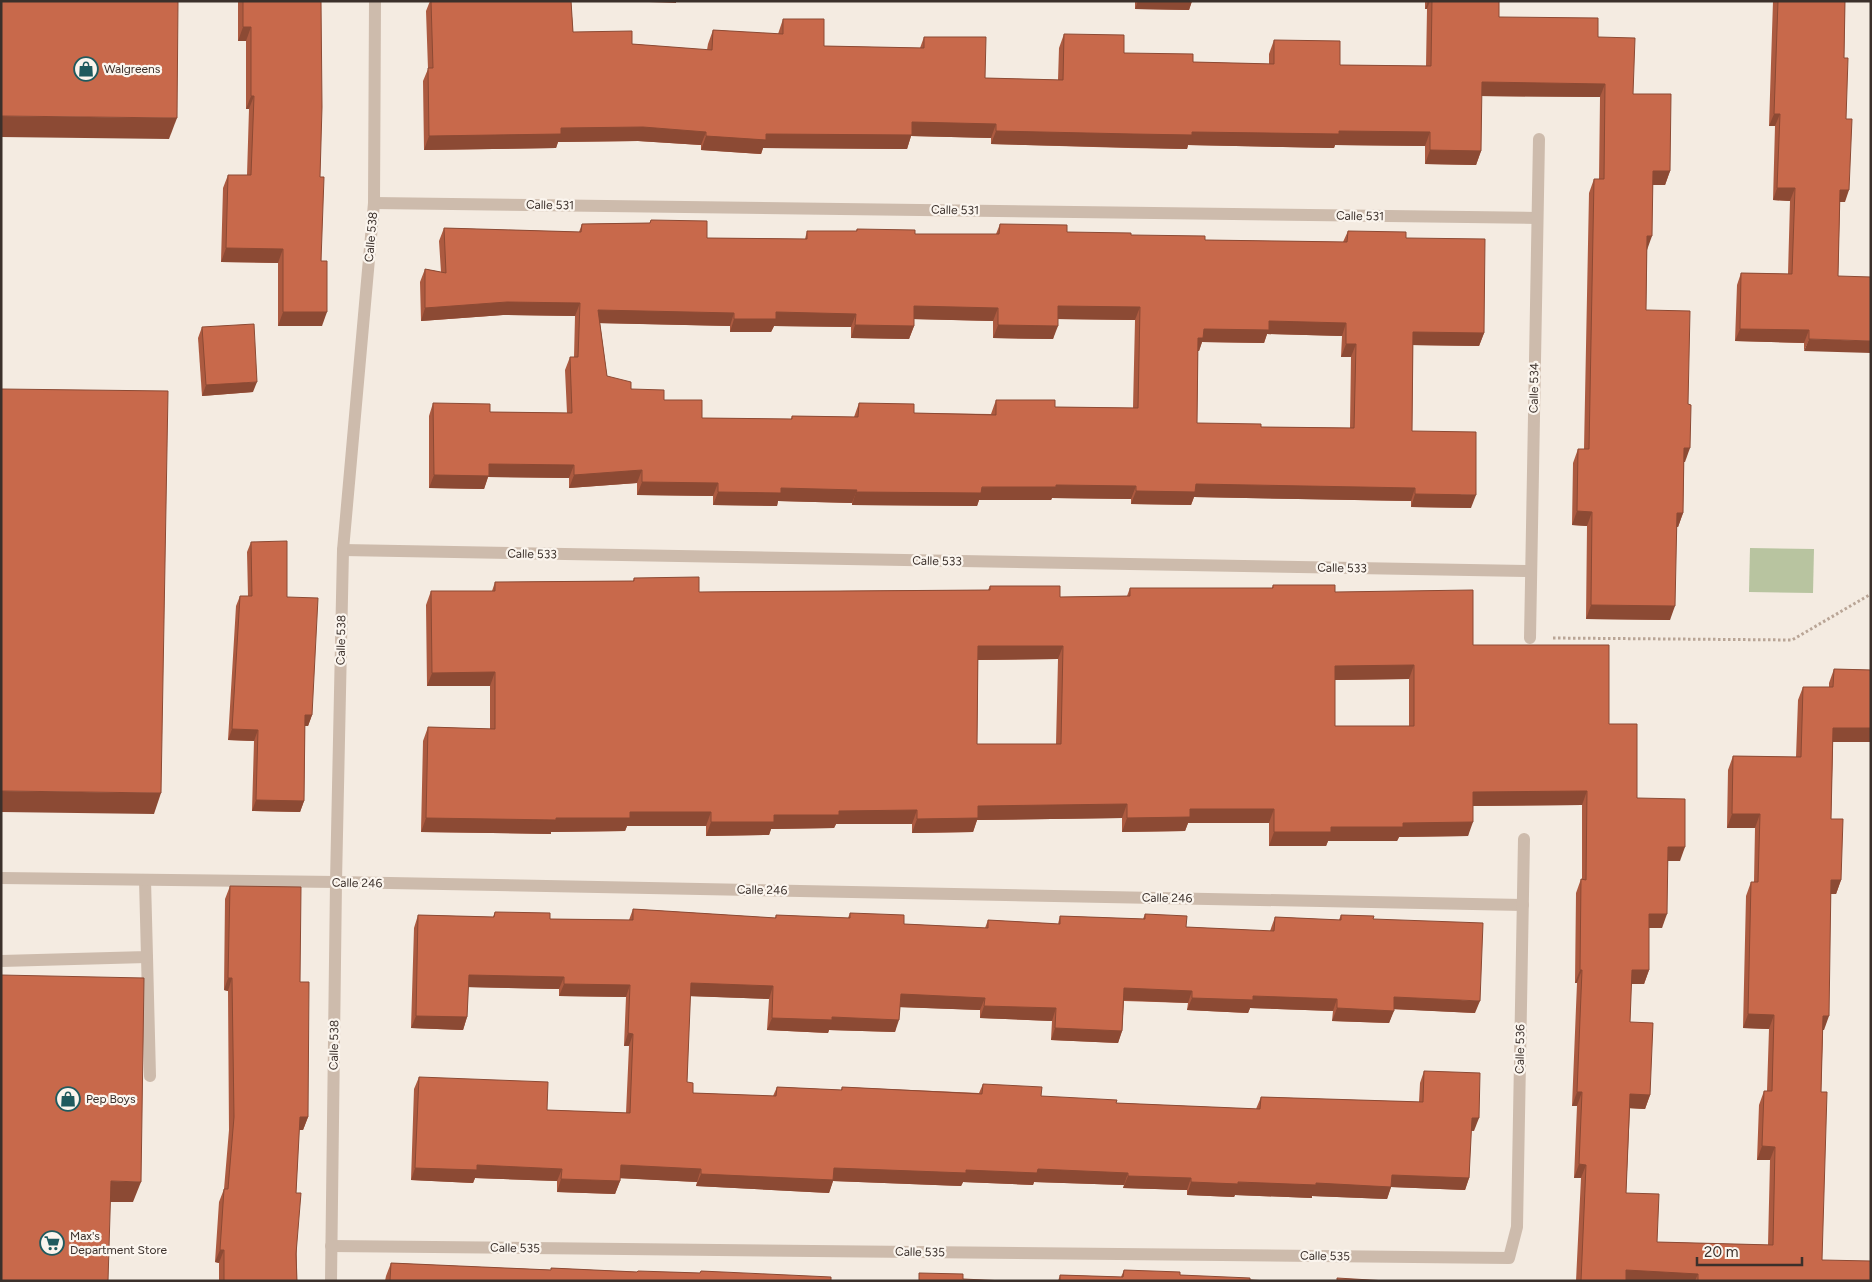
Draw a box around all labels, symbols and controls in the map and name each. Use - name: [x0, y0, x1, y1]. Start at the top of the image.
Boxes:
- shop icon: Walgreens: [73, 56, 99, 82]
- place label: Walgreens: [104, 62, 161, 76]
- street label: Calle 531: [526, 198, 574, 212]
- street label: Calle 531: [931, 203, 979, 217]
- street label: Calle 531: [1336, 209, 1384, 223]
- street label: Calle 538: [362, 211, 380, 263]
- street label: Calle 534: [1527, 362, 1541, 413]
- street label: Calle 533: [507, 547, 557, 561]
- street label: Calle 533: [912, 554, 962, 568]
- street label: Calle 533: [1317, 561, 1367, 575]
- street label: Calle 538: [334, 615, 348, 665]
- street label: Calle 246: [332, 876, 383, 890]
- street label: Calle 246: [737, 883, 788, 897]
- street label: Calle 246: [1142, 891, 1193, 905]
- street label: Calle 538: [327, 1020, 341, 1070]
- street label: Calle 536: [1513, 1024, 1527, 1074]
- shop icon: Pep Boys: [55, 1086, 81, 1112]
- place label: Pep Boys: [86, 1092, 136, 1106]
- place label: Max's Department Store: [70, 1229, 167, 1257]
- supermarket icon: Max's Department Store: [39, 1230, 65, 1256]
- scale bar: [1697, 1234, 1802, 1266]
- street label: Calle 535: [490, 1241, 540, 1255]
- text: 20 m: [1704, 1243, 1738, 1261]
- street label: Calle 535: [895, 1245, 945, 1259]
- street label: Calle 535: [1300, 1249, 1350, 1263]

